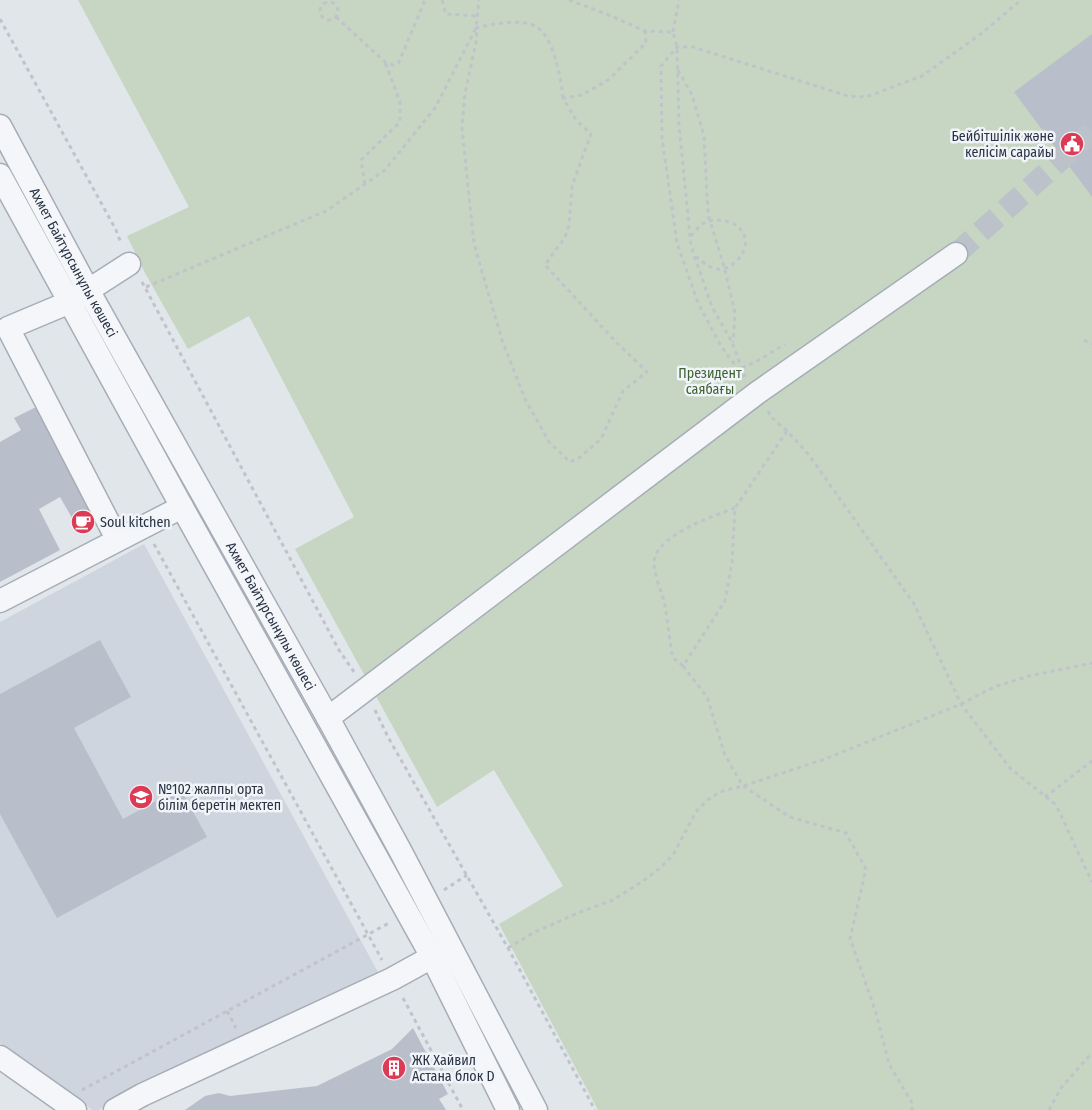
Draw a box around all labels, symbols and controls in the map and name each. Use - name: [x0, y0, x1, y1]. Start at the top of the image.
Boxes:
- place label: Бейбітшілік және келісім сарайы: [951, 128, 1054, 161]
- public building icon: Бейбітшілік және келісім сарайы: [1059, 131, 1085, 157]
- street label: Ахмет Байтұрсынұлы көшесі: [26, 185, 121, 340]
- park label: Президент саябағы: [678, 365, 742, 398]
- cafe icon: Soul kitchen: [70, 509, 96, 535]
- place label: Soul kitchen: [100, 514, 171, 531]
- street label: Ахмет Байтұрсынұлы көшесі: [222, 539, 319, 693]
- place label: №102 жалпы орта білім беретін мектеп: [158, 781, 281, 814]
- school or university icon: №102 жалпы орта білім беретін мектеп: [128, 784, 154, 810]
- place label: ЖК Хайвил Астана блок D: [412, 1052, 495, 1085]
- building icon: ЖК Хайвил Астана блок D: [381, 1055, 407, 1081]

